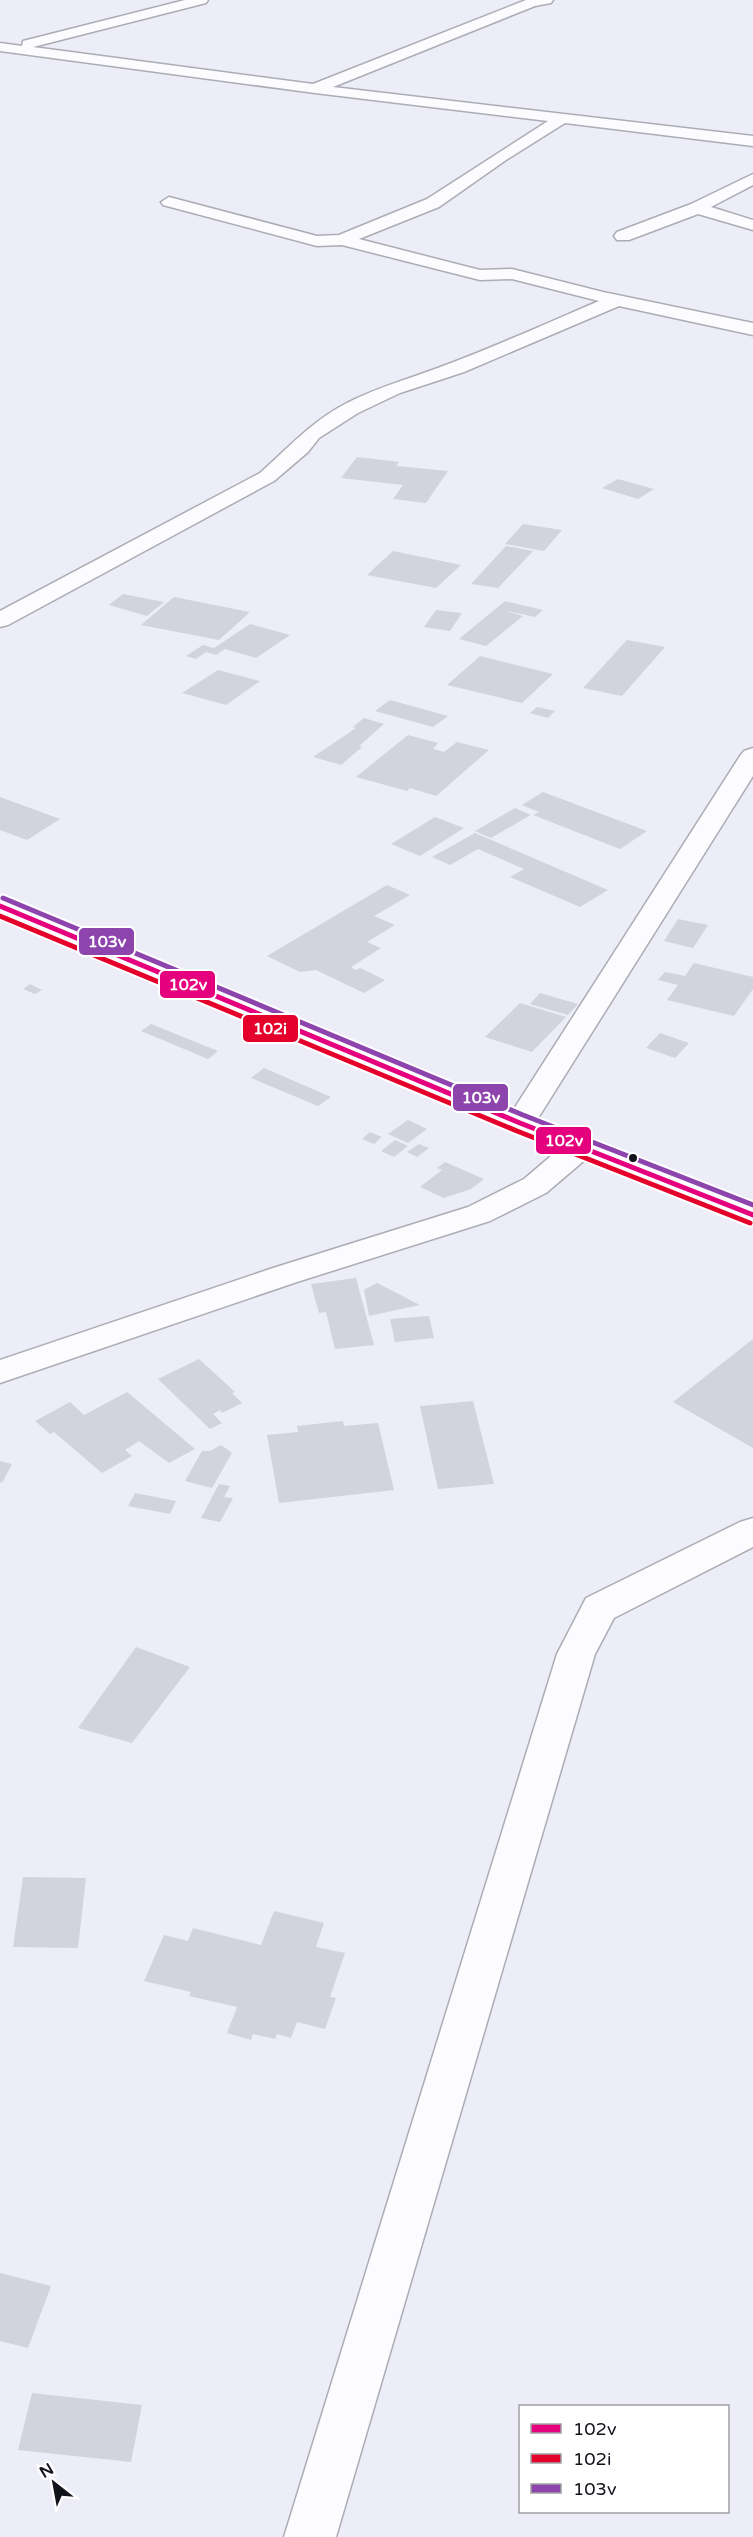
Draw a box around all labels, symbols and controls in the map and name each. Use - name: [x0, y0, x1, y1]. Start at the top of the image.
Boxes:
- line badge: 103v: [78, 927, 135, 956]
- text: 103v: [88, 932, 127, 952]
- line badge: 102v: [159, 970, 216, 999]
- text: 102v: [169, 975, 208, 995]
- line badge: 102i: [242, 1014, 299, 1043]
- text: 102i: [253, 1019, 287, 1039]
- line badge: 103v: [452, 1083, 509, 1112]
- text: 103v: [462, 1088, 501, 1108]
- line badge: 102v: [535, 1126, 592, 1155]
- text: 102v: [545, 1131, 584, 1151]
- unlabelled marker: [627, 1152, 639, 1164]
- legend: [519, 2405, 729, 2513]
- text: 102v: [573, 2418, 617, 2440]
- text: 102i: [573, 2448, 611, 2470]
- north arrow: [24, 2453, 84, 2513]
- text: N: [36, 2459, 57, 2483]
- text: 103v: [573, 2478, 617, 2500]

